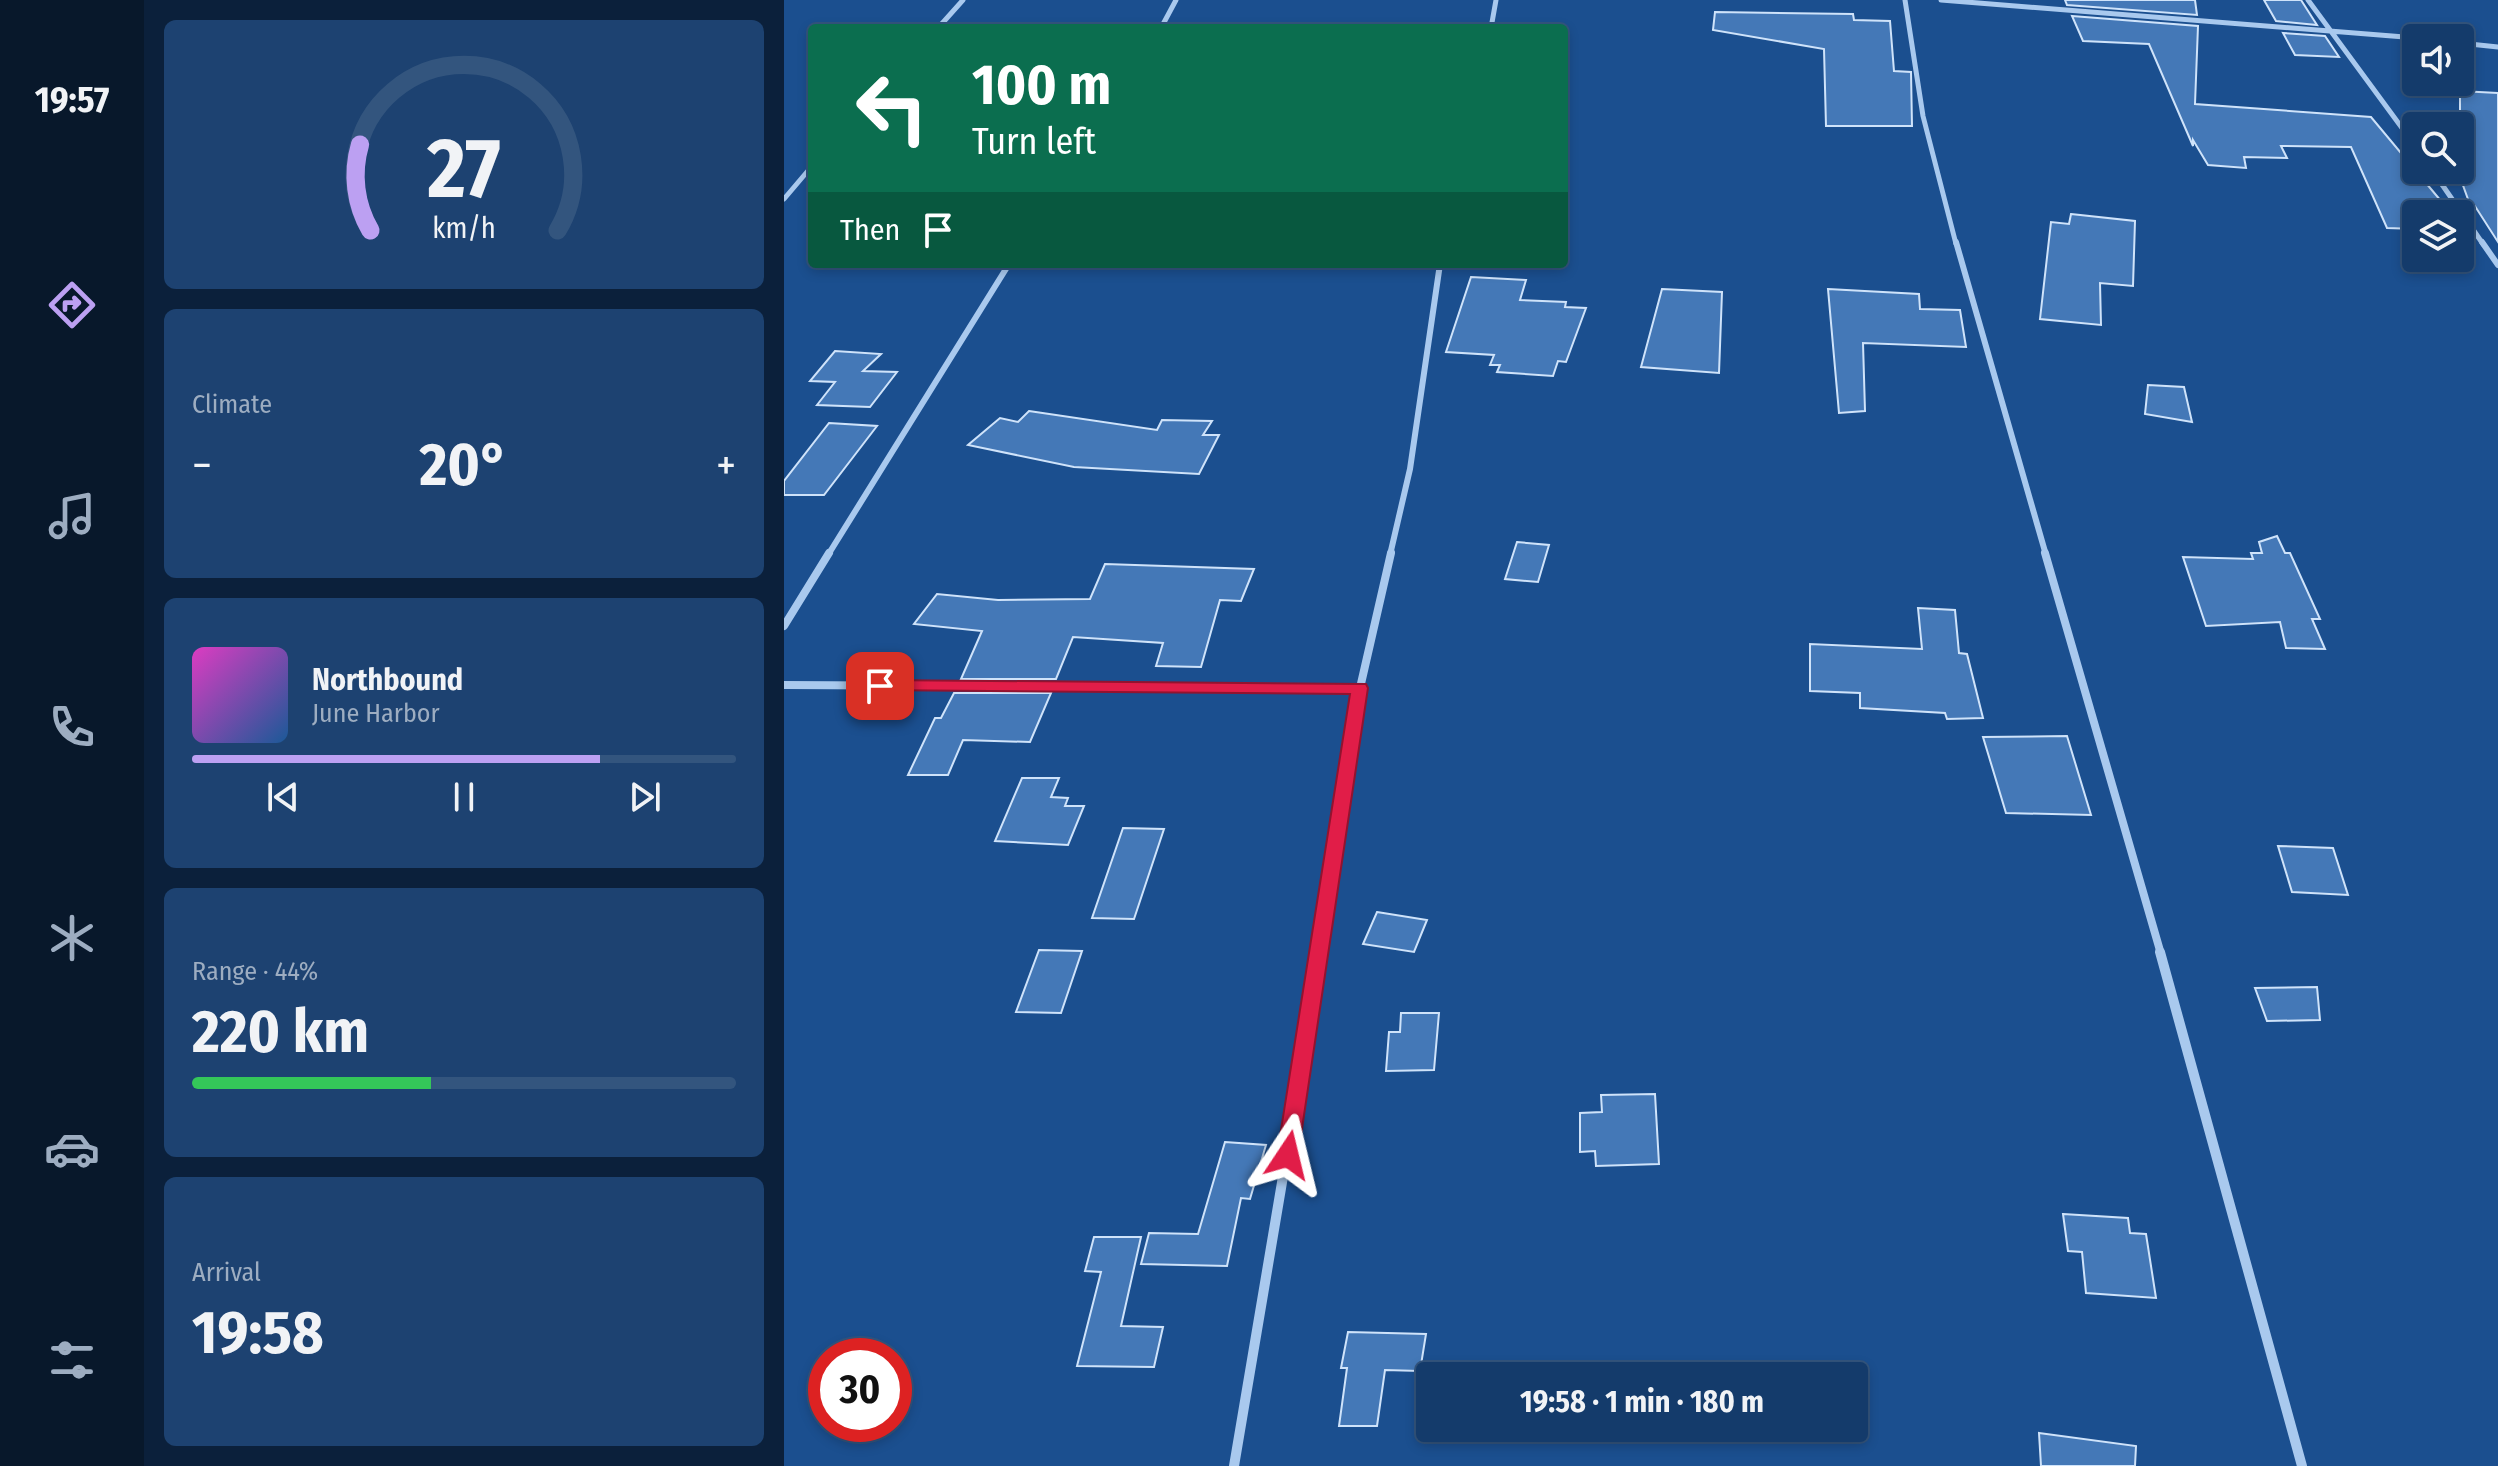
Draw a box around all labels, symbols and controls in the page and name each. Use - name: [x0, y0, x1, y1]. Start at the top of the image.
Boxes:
- map controls: [2402, 24, 2474, 272]
- button: sound: [2402, 24, 2474, 96]
- text: 100 m: [972, 52, 1111, 119]
- icon: left: [840, 56, 944, 160]
- text: 19:57: [35, 78, 109, 122]
- button: search: [2402, 112, 2474, 184]
- text: 27: [426, 118, 501, 218]
- text: Turn left: [972, 120, 1096, 164]
- button: layers: [2402, 200, 2474, 272]
- icon: arrive: [916, 208, 960, 252]
- text: km/h: [432, 211, 496, 246]
- text: Then: [840, 212, 900, 248]
- icon: directions: [44, 277, 100, 333]
- text: Climate: [192, 389, 272, 420]
- text: 20°: [420, 429, 508, 501]
- text: −: [192, 439, 212, 492]
- text: +: [716, 439, 736, 492]
- icon: music: [44, 488, 100, 544]
- pin: [846, 652, 914, 720]
- text: Northbound: [312, 662, 463, 698]
- icon: arrive: [858, 664, 902, 708]
- text: June Harbor: [312, 698, 440, 729]
- icon: phone: [44, 699, 100, 755]
- icon: previous: [261, 775, 305, 819]
- icon: pause: [442, 775, 486, 819]
- icon: next: [623, 775, 667, 819]
- icon: climate: [44, 910, 100, 966]
- text: Range · 44%: [192, 956, 318, 987]
- text: 220 km: [192, 996, 369, 1068]
- position arrow: [1246, 1113, 1330, 1197]
- icon: car: [44, 1121, 100, 1177]
- text: Arrival: [192, 1257, 261, 1288]
- text: 19:58: [192, 1297, 324, 1369]
- icon: filters: [44, 1332, 100, 1388]
- speed limit sign: 30: [808, 1338, 912, 1442]
- text: 19:58 · 1 min · 180 m: [1520, 1384, 1764, 1420]

